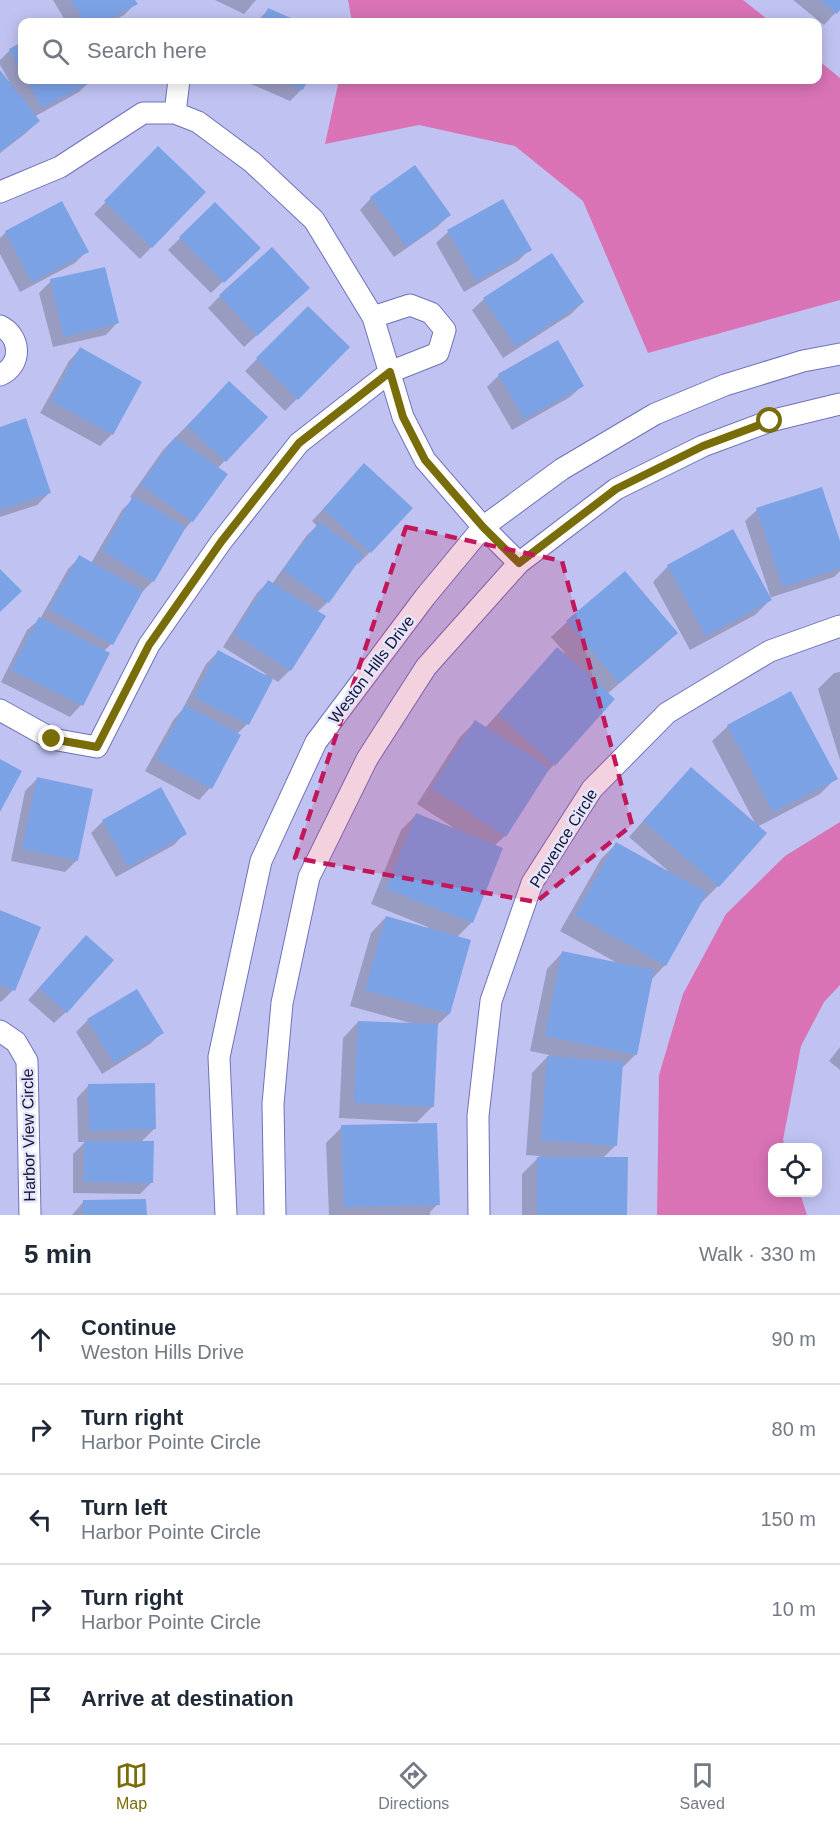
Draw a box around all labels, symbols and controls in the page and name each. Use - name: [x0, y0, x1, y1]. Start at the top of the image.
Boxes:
- search box: [18, 18, 822, 84]
- icon: search: [39, 35, 72, 68]
- text: Search here: [87, 38, 207, 63]
- route start: [756, 407, 782, 433]
- street label: Weston Hills Drive: [325, 612, 417, 726]
- route end: [38, 725, 64, 751]
- street label: Provence Circle: [526, 786, 601, 891]
- street label: Harbor View Circle: [19, 1068, 38, 1202]
- map controls: [768, 1143, 822, 1197]
- button: locate: [768, 1143, 822, 1197]
- text: 5 min: [24, 1239, 92, 1269]
- text: Walk · 330 m: [699, 1243, 816, 1265]
- text: Continue: [81, 1315, 176, 1340]
- icon: ahead: [24, 1323, 57, 1356]
- text: 90 m: [772, 1328, 816, 1350]
- text: Weston Hills Drive: [81, 1341, 244, 1363]
- text: Turn right: [81, 1405, 183, 1430]
- icon: right: [24, 1413, 57, 1446]
- text: 80 m: [772, 1418, 816, 1440]
- text: Harbor Pointe Circle: [81, 1431, 261, 1453]
- text: Turn left: [81, 1495, 167, 1520]
- icon: left: [24, 1503, 57, 1536]
- text: 150 m: [760, 1508, 816, 1530]
- text: Harbor Pointe Circle: [81, 1521, 261, 1543]
- text: Turn right: [81, 1585, 183, 1610]
- icon: right: [24, 1593, 57, 1626]
- text: 10 m: [772, 1598, 816, 1620]
- text: Harbor Pointe Circle: [81, 1611, 261, 1633]
- icon: arrive: [24, 1683, 57, 1716]
- text: Arrive at destination: [81, 1686, 294, 1711]
- tab: Map: [115, 1759, 148, 1813]
- tab: Directions: [378, 1759, 449, 1813]
- tab: Saved: [680, 1759, 725, 1813]

